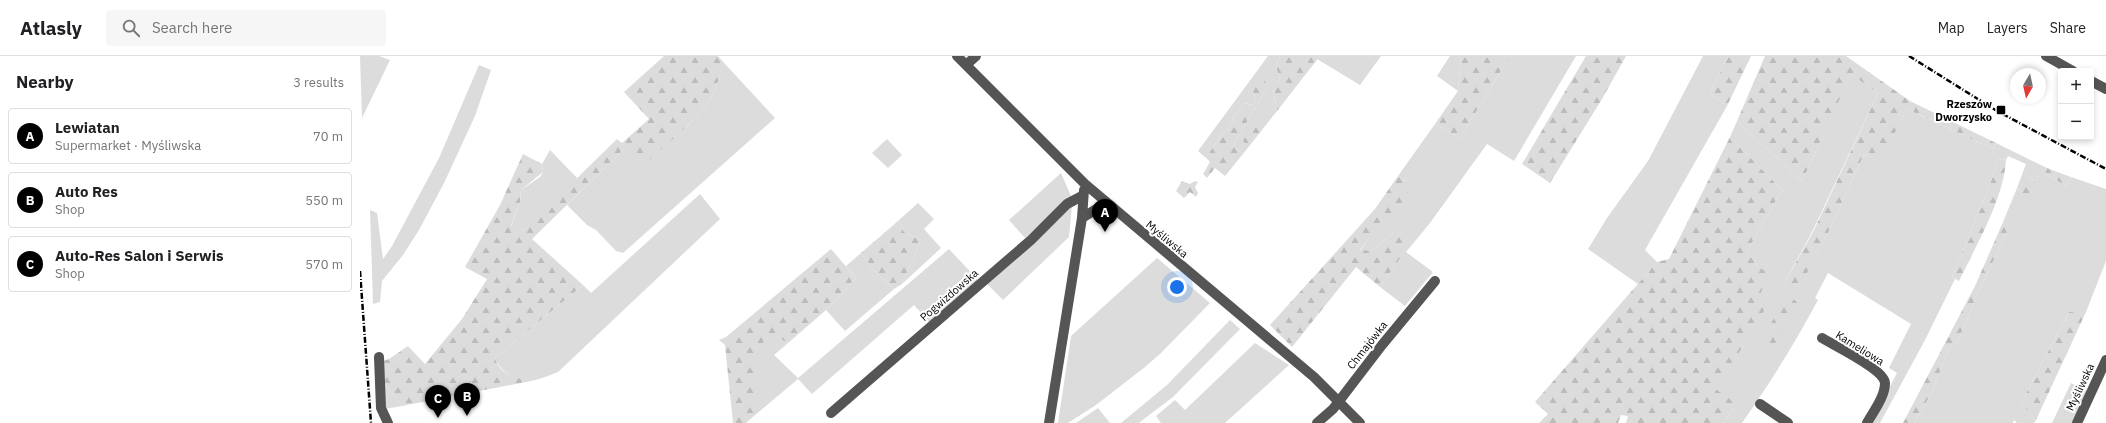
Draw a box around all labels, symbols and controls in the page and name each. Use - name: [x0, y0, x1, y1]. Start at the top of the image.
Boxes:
- search box: [106, 10, 386, 46]
- text: Atlasly: [20, 16, 82, 40]
- icon: search: [120, 17, 142, 39]
- text: Search here: [152, 18, 232, 37]
- text: Map: [1938, 19, 1965, 37]
- text: Layers: [1987, 19, 2028, 37]
- text: Share: [2050, 19, 2086, 37]
- north arrow: [2010, 68, 2046, 104]
- map controls: [2058, 68, 2094, 140]
- button: +: [2058, 68, 2094, 104]
- text: Nearby: [16, 71, 74, 93]
- text: 3 results: [293, 74, 344, 91]
- place label: Rzeszów Dworzysko: [1935, 97, 1993, 124]
- marker: Rzeszów Dworzysko: [1995, 104, 2007, 116]
- button: −: [2058, 104, 2094, 140]
- text: Lewiatan: [55, 118, 120, 137]
- text: A: [26, 128, 34, 145]
- text: 70 m: [313, 128, 343, 145]
- text: Supermarket · Myśliwska: [55, 137, 201, 154]
- text: Auto Res: [55, 182, 118, 201]
- text: B: [26, 192, 34, 209]
- text: 550 m: [305, 192, 343, 209]
- pin: A: [1092, 199, 1118, 232]
- text: Shop: [55, 201, 85, 218]
- street label: Myśliwska: [1143, 217, 1191, 261]
- text: Auto-Res Salon i Serwis: [55, 246, 224, 265]
- text: C: [26, 256, 34, 273]
- text: 570 m: [305, 256, 343, 273]
- text: Shop: [55, 265, 85, 282]
- street label: Pogwizdowska: [917, 266, 981, 324]
- your location: [1167, 277, 1187, 297]
- street label: Chmajówka: [1344, 318, 1390, 372]
- street label: Kameliowa: [1833, 328, 1887, 368]
- street label: Myśliwska: [2063, 361, 2097, 413]
- pin: B: [454, 383, 480, 416]
- pin: C: [425, 385, 451, 418]

